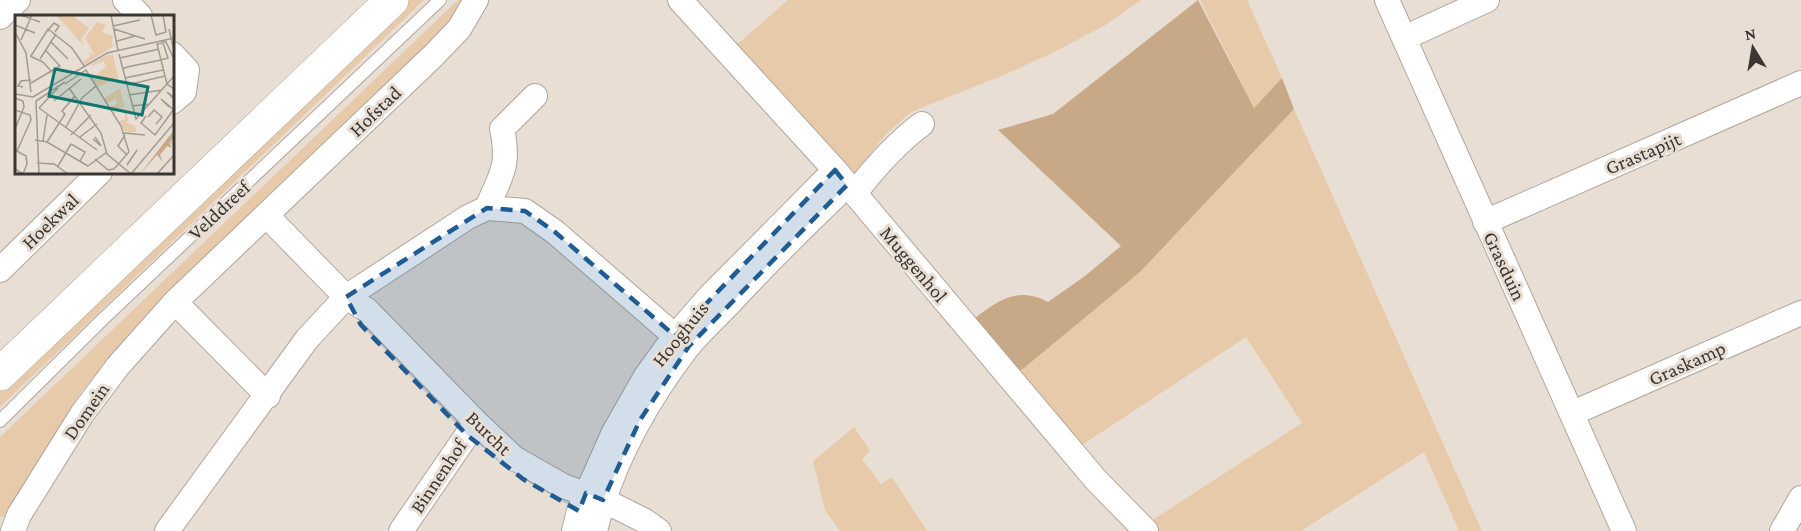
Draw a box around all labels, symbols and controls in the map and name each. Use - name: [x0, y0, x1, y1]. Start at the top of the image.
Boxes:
- inset map: [15, 15, 174, 174]
- north arrow: [1723, 18, 1783, 78]
- text: N: [1743, 24, 1757, 43]
- street label: Hofstad: [345, 81, 406, 141]
- street label: Grastapijt: [1602, 127, 1685, 180]
- street label: Velddreef: [184, 175, 255, 244]
- street label: Hoekwal: [17, 189, 83, 253]
- street label: Muggenhol: [875, 222, 952, 307]
- street label: Grasduin: [1479, 228, 1531, 304]
- street label: Hooghuis: [647, 297, 714, 372]
- street label: Graskamp: [1645, 336, 1729, 391]
- street label: Domein: [59, 378, 114, 444]
- street label: Burcht: [462, 406, 516, 460]
- street label: Binnenhof: [405, 434, 471, 517]

